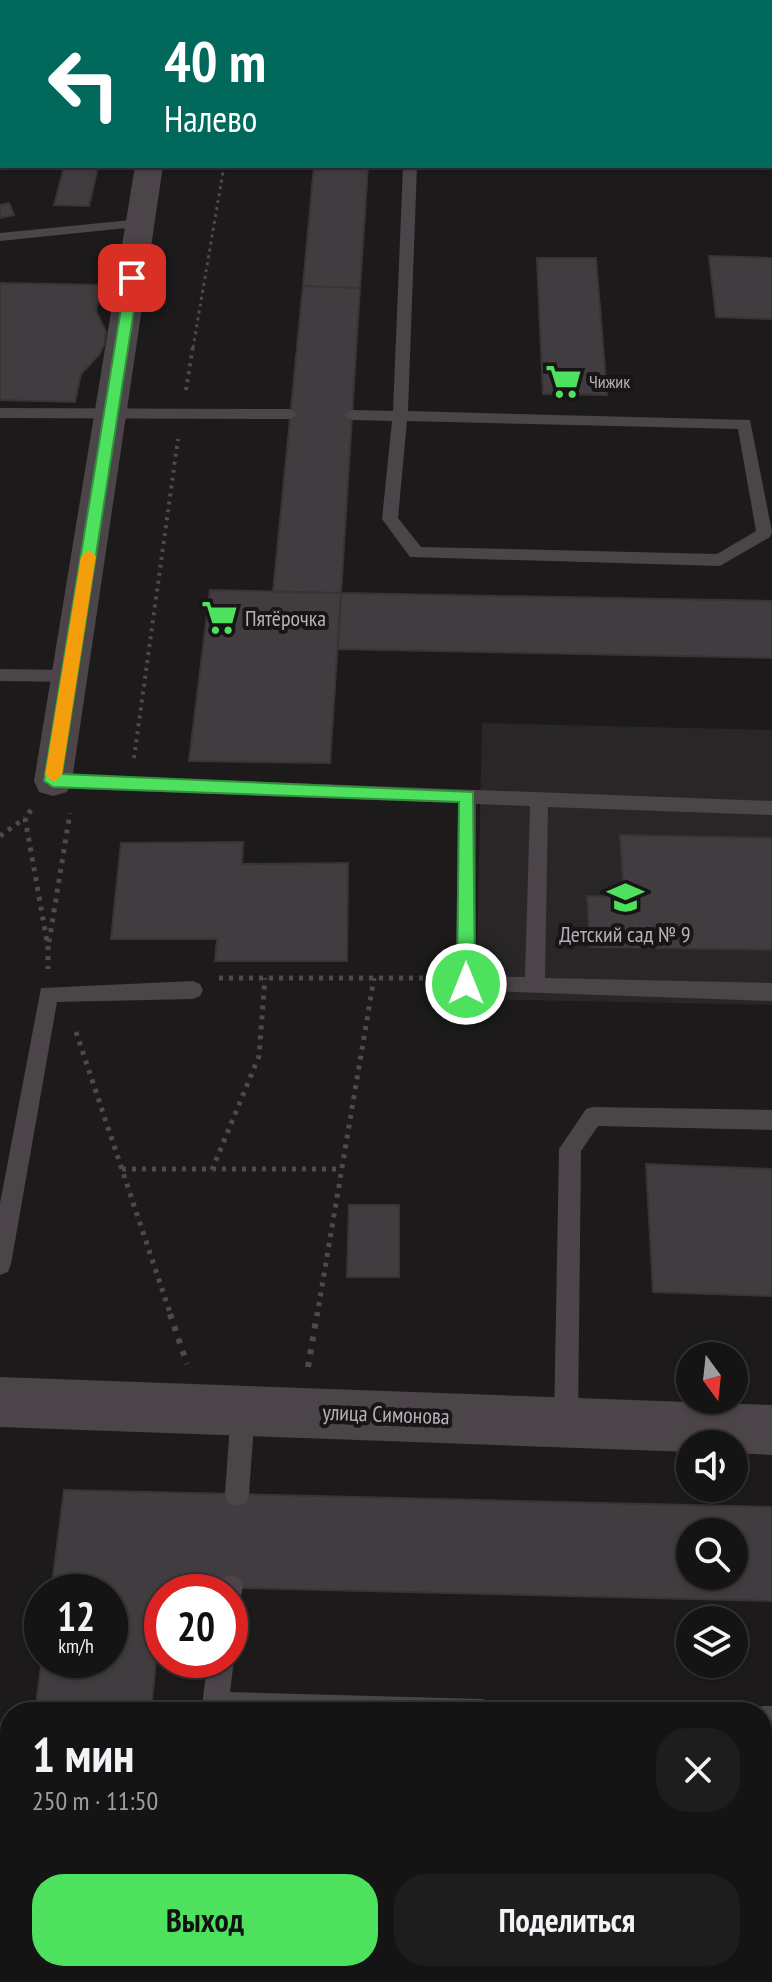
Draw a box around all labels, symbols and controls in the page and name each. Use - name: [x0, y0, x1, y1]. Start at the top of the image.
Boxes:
- text: 40 m: [164, 25, 266, 97]
- icon: left: [32, 32, 136, 136]
- text: Налево: [164, 95, 257, 142]
- pin: [98, 244, 166, 312]
- icon: arrive: [110, 256, 154, 300]
- supermarket icon: Чижик: [544, 362, 582, 400]
- place label: Чижик: [589, 370, 630, 393]
- supermarket icon: Пятёрочка: [200, 599, 238, 637]
- place label: Пятёрочка: [245, 604, 326, 632]
- school or university icon: Детский сад № 9: [606, 879, 644, 917]
- place label: Детский сад № 9: [559, 920, 691, 948]
- position arrow: [424, 942, 508, 1026]
- north arrow: [676, 1342, 748, 1414]
- map controls: [676, 1342, 748, 1678]
- street label: улица Симонова: [322, 1398, 450, 1430]
- button: sound: [676, 1430, 748, 1502]
- button: search: [676, 1518, 748, 1590]
- speed limit sign: 20: [144, 1574, 248, 1678]
- text: 12: [57, 1590, 95, 1642]
- button: layers: [676, 1606, 748, 1678]
- text: km/h: [58, 1633, 94, 1659]
- text: 1 мин: [32, 1723, 134, 1785]
- button: close: [656, 1728, 740, 1812]
- text: 250 m · 11:50: [32, 1784, 158, 1817]
- button: Выход: [32, 1874, 378, 1966]
- button: Поделиться: [394, 1874, 740, 1966]

